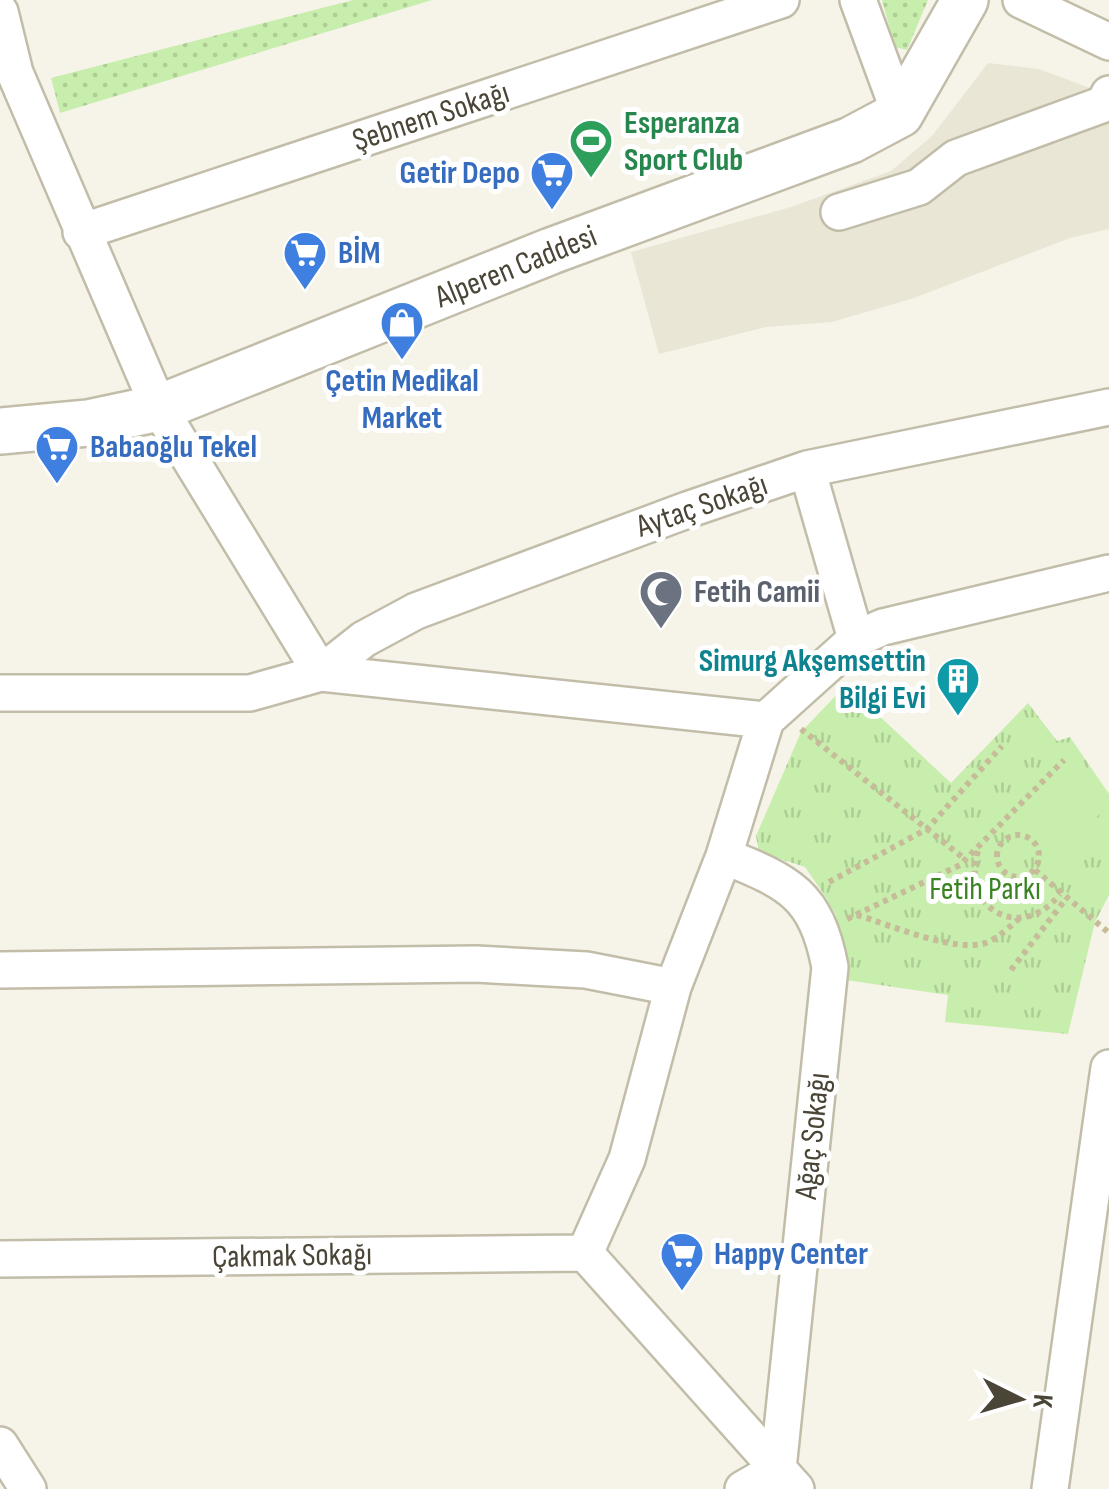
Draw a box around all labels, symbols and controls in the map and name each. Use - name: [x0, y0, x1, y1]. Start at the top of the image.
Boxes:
- street label: Şebnem Sokağı: [348, 73, 514, 161]
- place label: Esperanza Sport Club: [624, 104, 743, 180]
- sports icon: Esperanza Sport Club: [568, 118, 614, 179]
- supermarket icon: Getir Depo: [529, 150, 575, 211]
- place label: Getir Depo: [400, 154, 520, 193]
- street label: Alperen Caddesi: [429, 217, 602, 317]
- supermarket icon: BİM: [282, 230, 328, 291]
- place label: BİM: [338, 234, 381, 273]
- shop icon: Çetin Medikal Market: [379, 300, 425, 361]
- place label: Çetin Medikal Market: [325, 362, 479, 438]
- supermarket icon: Babaoğlu Tekel: [34, 424, 80, 485]
- place label: Babaoğlu Tekel: [90, 428, 257, 467]
- street label: Aytaç Sokağı: [630, 465, 773, 547]
- mosque icon: Fetih Camii: [638, 569, 684, 630]
- place label: Fetih Camii: [694, 573, 820, 612]
- place label: Simurg Akşemsettin Bilgi Evi: [699, 642, 926, 718]
- building icon: Simurg Akşemsettin Bilgi Evi: [935, 656, 981, 717]
- park label: Fetih Parkı: [929, 870, 1041, 909]
- street label: Ağaç Sokağı: [787, 1071, 839, 1202]
- supermarket icon: Happy Center: [659, 1231, 705, 1292]
- street label: Çakmak Sokağı: [212, 1235, 372, 1277]
- place label: Happy Center: [714, 1235, 868, 1274]
- north arrow: [969, 1349, 1069, 1449]
- text: K: [1025, 1393, 1059, 1410]

